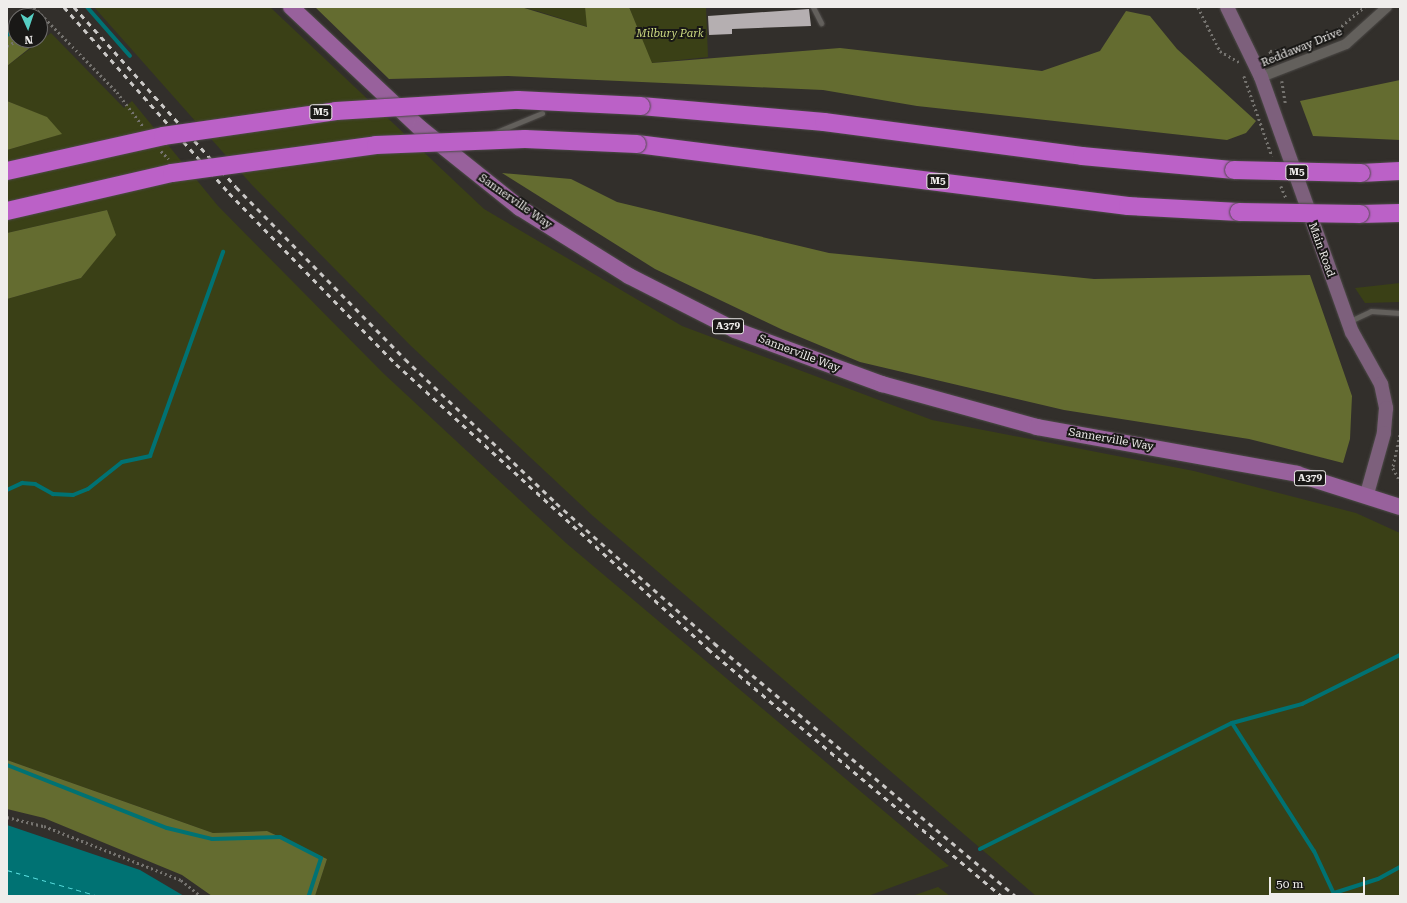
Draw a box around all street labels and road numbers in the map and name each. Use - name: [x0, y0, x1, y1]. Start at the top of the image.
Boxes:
- street label: Reddaway Drive: [1260, 26, 1344, 70]
- road number: M5: [309, 104, 333, 120]
- road number: M5: [1285, 164, 1309, 180]
- street label: Sannerville Way: [476, 172, 554, 232]
- road number: M5: [926, 173, 950, 189]
- street label: Main Road: [1305, 221, 1337, 279]
- road number: A379: [711, 318, 745, 334]
- street label: Sannerville Way: [756, 332, 842, 376]
- street label: Sannerville Way: [1067, 426, 1155, 454]
- road number: A379: [1293, 470, 1327, 486]

